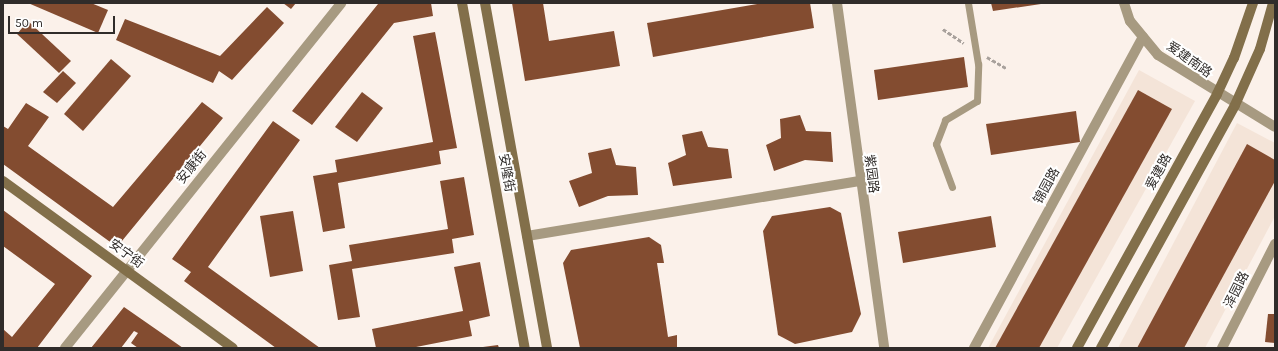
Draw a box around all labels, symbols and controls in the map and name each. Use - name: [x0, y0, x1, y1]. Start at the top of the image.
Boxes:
- scale bar: [10, 8, 117, 34]
- text: 50 m: [15, 16, 43, 30]
- street label: 爱建南路: [1163, 39, 1215, 81]
- street label: 安康街: [174, 147, 210, 187]
- street label: 爱建路: [1143, 151, 1175, 193]
- street label: 安隆街: [495, 152, 517, 194]
- street label: 紫园路: [861, 154, 881, 194]
- street label: 锦园路: [1031, 165, 1063, 207]
- street label: 安宁街: [106, 236, 146, 272]
- street label: 泽园路: [1221, 269, 1253, 311]

